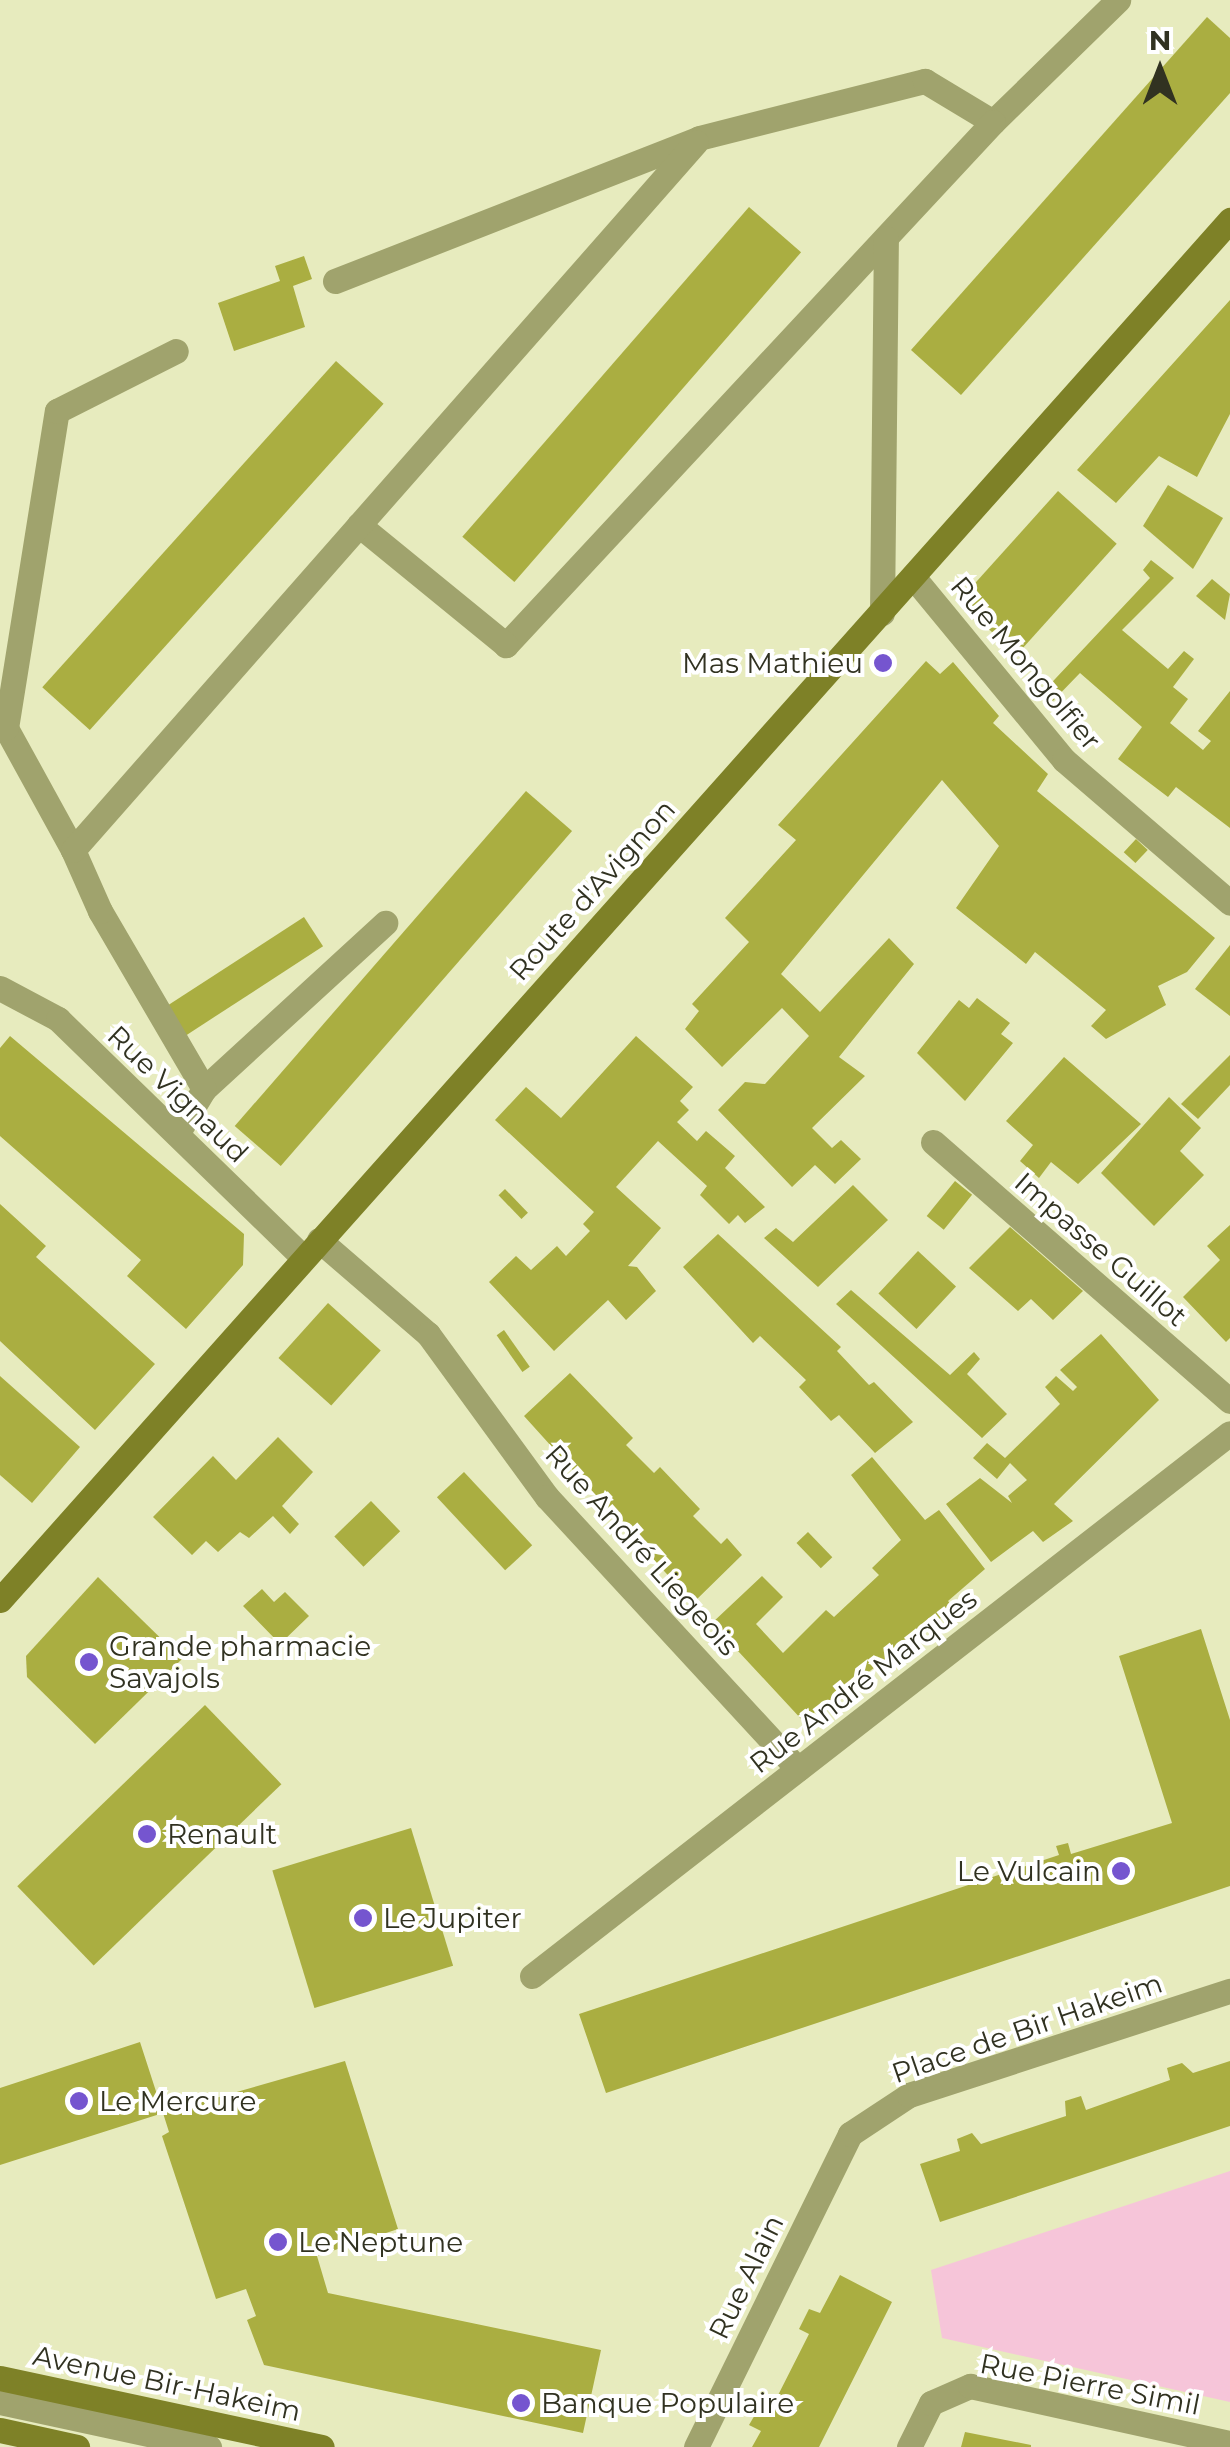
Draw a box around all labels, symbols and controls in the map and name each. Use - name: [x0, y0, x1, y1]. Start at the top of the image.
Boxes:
- north arrow: [1110, 20, 1210, 120]
- text: N: [1149, 23, 1171, 57]
- street label: Rue Mongolfier: [944, 570, 1108, 756]
- place label: Mas Mathieu: [682, 646, 863, 680]
- marker: Mas Mathieu: [872, 652, 894, 674]
- street label: Route d'Avignon: [502, 793, 682, 987]
- street label: Rue Vignaud: [101, 1019, 255, 1169]
- street label: Impasse Guillot: [1008, 1165, 1194, 1333]
- street label: Rue André Liegeois: [538, 1438, 746, 1662]
- street label: Rue André Marques: [743, 1582, 983, 1780]
- place label: Grande pharmacie Savajols: [109, 1629, 371, 1695]
- marker: Grande pharmacie Savajols: [78, 1651, 100, 1673]
- place label: Renault: [167, 1817, 277, 1851]
- marker: Renault: [136, 1823, 158, 1845]
- place label: Le Vulcain: [957, 1854, 1101, 1888]
- marker: Le Vulcain: [1110, 1860, 1132, 1882]
- place label: Le Jupiter: [383, 1901, 522, 1935]
- marker: Le Jupiter: [352, 1907, 374, 1929]
- street label: Place de Bir Hakeim: [887, 1966, 1167, 2090]
- place label: Le Mercure: [99, 2084, 256, 2118]
- marker: Le Mercure: [68, 2090, 90, 2112]
- street label: Rue Alain: [702, 2209, 790, 2345]
- place label: Le Neptune: [298, 2225, 463, 2259]
- marker: Le Neptune: [267, 2231, 289, 2253]
- street label: Avenue Bir-Hakeim: [30, 2338, 304, 2428]
- street label: Rue Pierre Simil: [977, 2346, 1203, 2422]
- place label: Banque Populaire: [541, 2386, 794, 2420]
- marker: Banque Populaire: [510, 2392, 532, 2414]

